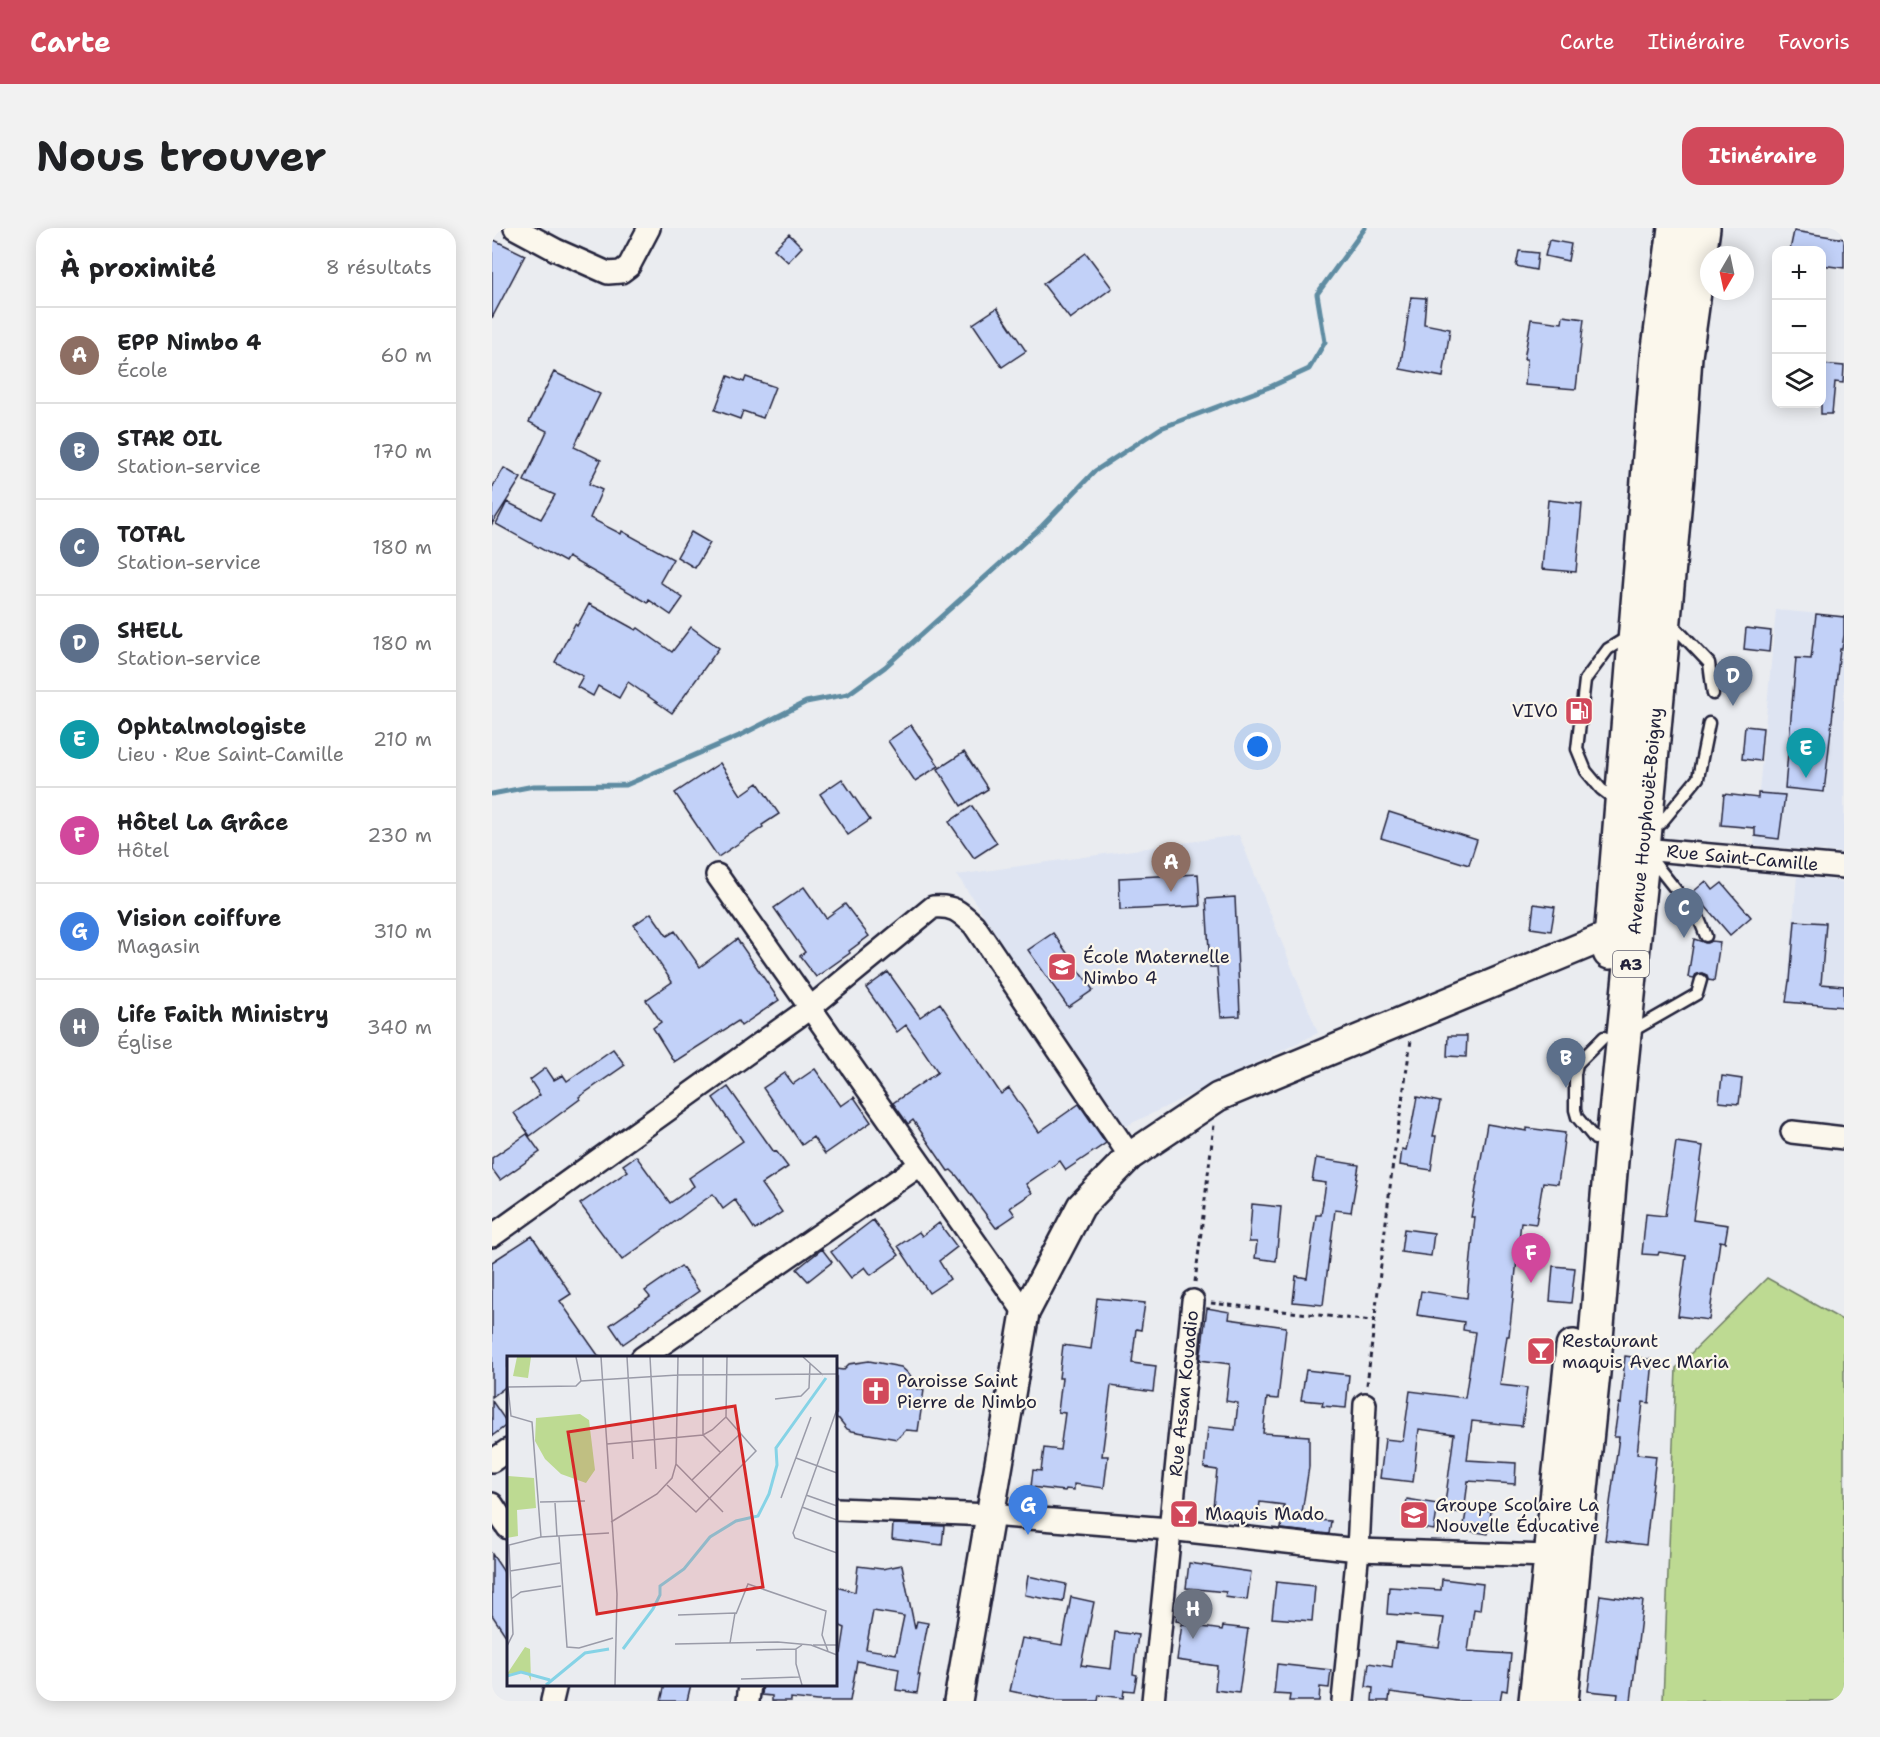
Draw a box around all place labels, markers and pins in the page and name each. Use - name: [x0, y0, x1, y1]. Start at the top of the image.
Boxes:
- pin: D: [1714, 656, 1752, 706]
- fuel station icon: VIVO: [1563, 695, 1595, 727]
- place label: VIVO: [1512, 699, 1558, 723]
- pin: E: [1786, 728, 1826, 778]
- pin: A: [1152, 842, 1190, 892]
- pin: C: [1664, 888, 1704, 938]
- place label: École Maternelle Nimbo 4: [1083, 945, 1230, 990]
- school or university icon: École Maternelle Nimbo 4: [1046, 951, 1078, 983]
- pin: B: [1546, 1038, 1586, 1088]
- pin: F: [1512, 1234, 1550, 1283]
- place label: Restaurant maquis Avec Maria: [1562, 1329, 1729, 1374]
- bar icon: Restaurant maquis Avec Maria: [1525, 1335, 1557, 1367]
- place label: Paroisse Saint Pierre de Nimbo: [897, 1369, 1037, 1414]
- church icon: Paroisse Saint Pierre de Nimbo: [860, 1375, 892, 1407]
- pin: G: [1008, 1486, 1048, 1535]
- place label: Groupe Scolaire La Nouvelle Éducative: [1435, 1493, 1600, 1538]
- bar icon: Maquis Mado: [1168, 1498, 1200, 1530]
- school or university icon: Groupe Scolaire La Nouvelle Éducative: [1398, 1499, 1430, 1531]
- place label: Maquis Mado: [1205, 1502, 1324, 1526]
- pin: H: [1174, 1590, 1212, 1639]

